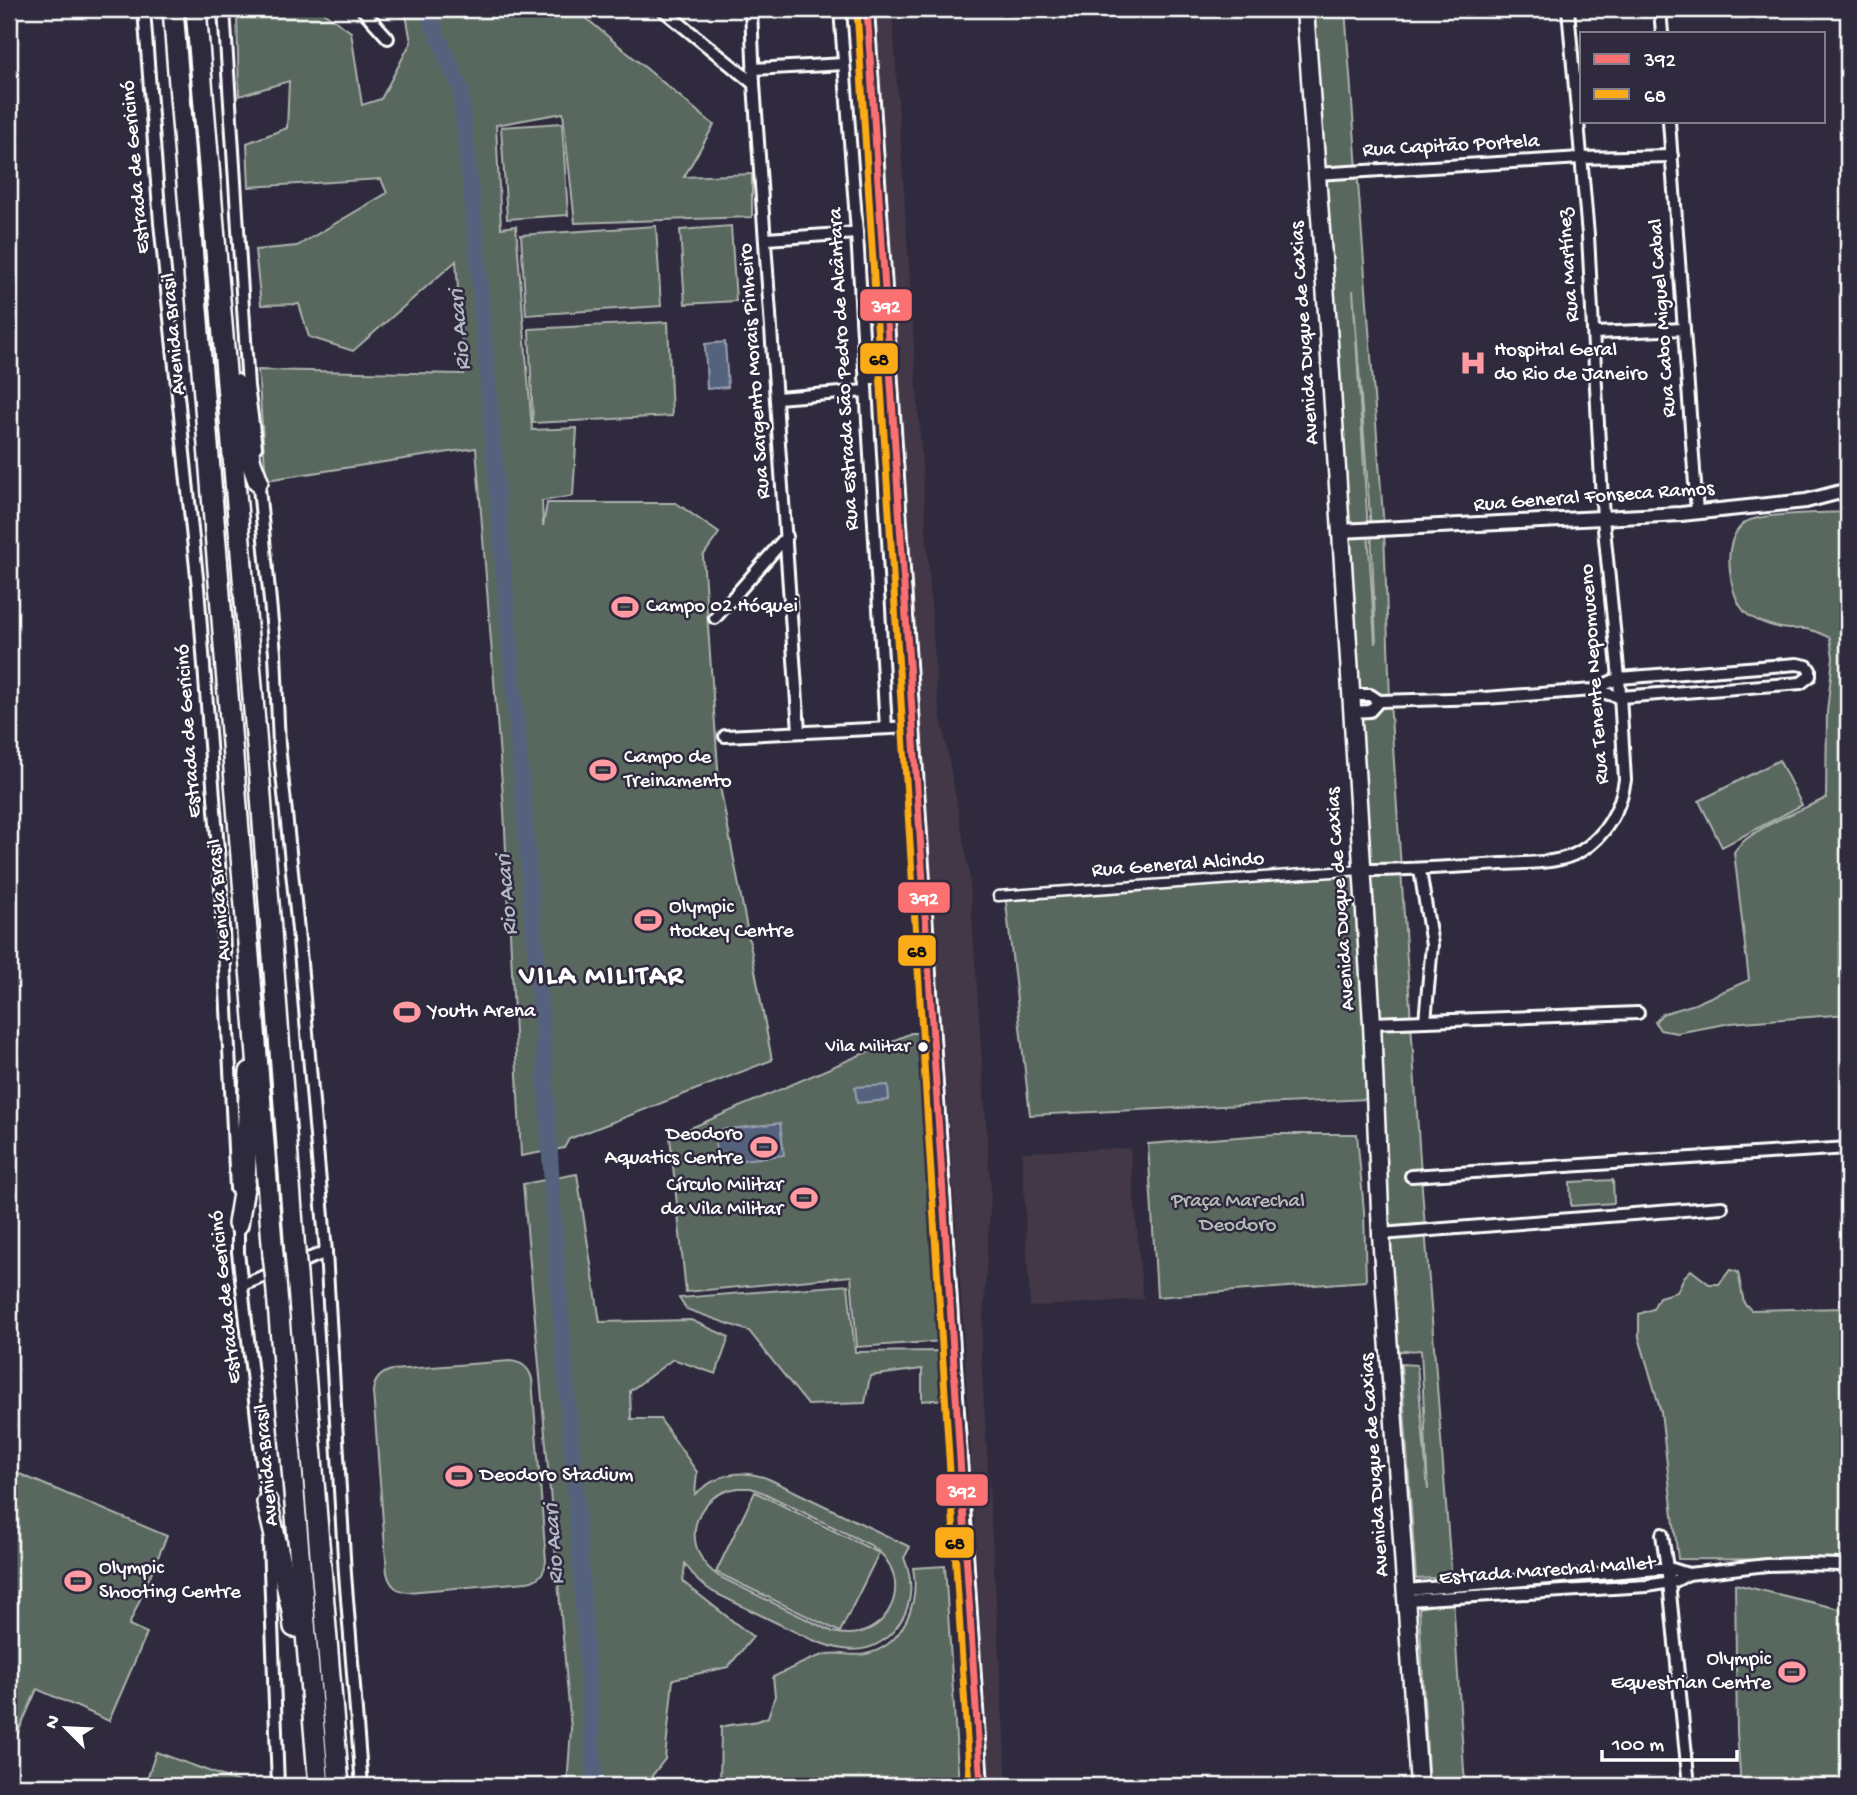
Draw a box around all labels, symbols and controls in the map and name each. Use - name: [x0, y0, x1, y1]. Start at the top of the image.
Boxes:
- legend: [1580, 32, 1826, 122]
- text: 392: [1643, 50, 1676, 75]
- street label: Estrada de Gericinó: [117, 79, 157, 255]
- text: 68: [1644, 86, 1666, 111]
- street label: Rua Capitão Portela: [1362, 130, 1541, 164]
- street label: Rua Estrada São Pedro de Alcântara: [824, 206, 866, 531]
- street label: Rua Martínez: [1553, 206, 1586, 323]
- street label: Rua Cabo Miguel Cabal: [1645, 218, 1683, 418]
- street label: Avenida Duque de Caxias: [1286, 219, 1326, 446]
- street label: Rua Sargento Morais Pinheiro: [735, 242, 777, 500]
- street label: Avenida Brasil: [157, 272, 193, 396]
- water label: Rio Acari: [444, 285, 478, 372]
- line badge: 392: [859, 288, 913, 322]
- text: 392: [871, 297, 901, 320]
- place label: Hospital Geral do Rio de Janeiro: [1494, 339, 1648, 388]
- line badge: 68: [859, 342, 899, 375]
- hospital icon: Hospital Geral do Rio de Janeiro: [1458, 348, 1488, 378]
- text: 68: [869, 350, 890, 373]
- street label: Rua General Fonseca Ramos: [1473, 477, 1716, 519]
- street label: Rua Tenente Nepomuceno: [1576, 563, 1616, 785]
- sports icon: Campo 02 Hóquei: [610, 592, 640, 622]
- place label: Campo 02 Hóquei: [646, 595, 798, 620]
- street label: Estrada de Gericinó: [171, 643, 209, 819]
- place label: Campo de Treinamento: [623, 746, 732, 795]
- sports icon: Campo de Treinamento: [588, 755, 618, 785]
- street label: Avenida Duque de Caxias: [1322, 785, 1362, 1012]
- street label: Avenida Brasil: [203, 838, 239, 962]
- street label: Rua General Alcindo: [1091, 847, 1265, 885]
- water label: Rio Acari: [491, 850, 525, 937]
- line badge: 392: [897, 881, 951, 914]
- text: 392: [909, 889, 939, 912]
- place label: Olympic Hockey Centre: [669, 896, 795, 945]
- sports icon: Olympic Hockey Centre: [633, 905, 663, 935]
- line badge: 68: [897, 934, 937, 967]
- text: 68: [907, 942, 928, 965]
- district label: VILA MILITAR: [518, 961, 685, 994]
- sports icon: Youth Arena: [392, 997, 422, 1027]
- place label: Youth Arena: [426, 1000, 537, 1025]
- place label: Vila Militar: [824, 1036, 912, 1059]
- marker: Vila Militar: [916, 1040, 930, 1054]
- place label: Deodoro Aquatics Centre: [605, 1123, 744, 1172]
- sports icon: Deodoro Aquatics Centre: [749, 1132, 779, 1162]
- place label: Círculo Militar da Vila Militar: [661, 1174, 785, 1223]
- sports icon: Círculo Militar da Vila Militar: [789, 1183, 819, 1213]
- park label: Praça Marechal Deodoro: [1170, 1190, 1305, 1239]
- street label: Estrada de Gericinó: [205, 1209, 249, 1385]
- street label: Avenida Duque de Caxias: [1356, 1351, 1396, 1578]
- street label: Avenida Brasil: [250, 1403, 286, 1527]
- sports icon: Deodoro Stadium: [444, 1461, 474, 1491]
- place label: Deodoro Stadium: [478, 1464, 634, 1489]
- line badge: 392: [935, 1473, 989, 1507]
- text: 392: [947, 1482, 977, 1505]
- water label: Rio Acari: [538, 1499, 571, 1586]
- line badge: 68: [934, 1526, 975, 1559]
- text: 68: [945, 1534, 966, 1557]
- street label: Estrada Marechal Mallet: [1438, 1552, 1658, 1592]
- place label: Olympic Shooting Centre: [99, 1557, 242, 1606]
- sports icon: Olympic Shooting Centre: [63, 1566, 93, 1596]
- place label: Olympic Equestrian Centre: [1611, 1648, 1772, 1697]
- sports icon: Olympic Equestrian Centre: [1777, 1657, 1807, 1687]
- north arrow: [32, 1694, 102, 1764]
- text: N: [41, 1712, 67, 1733]
- scale bar: [1602, 1718, 1736, 1762]
- text: 100 m: [1611, 1734, 1664, 1759]

